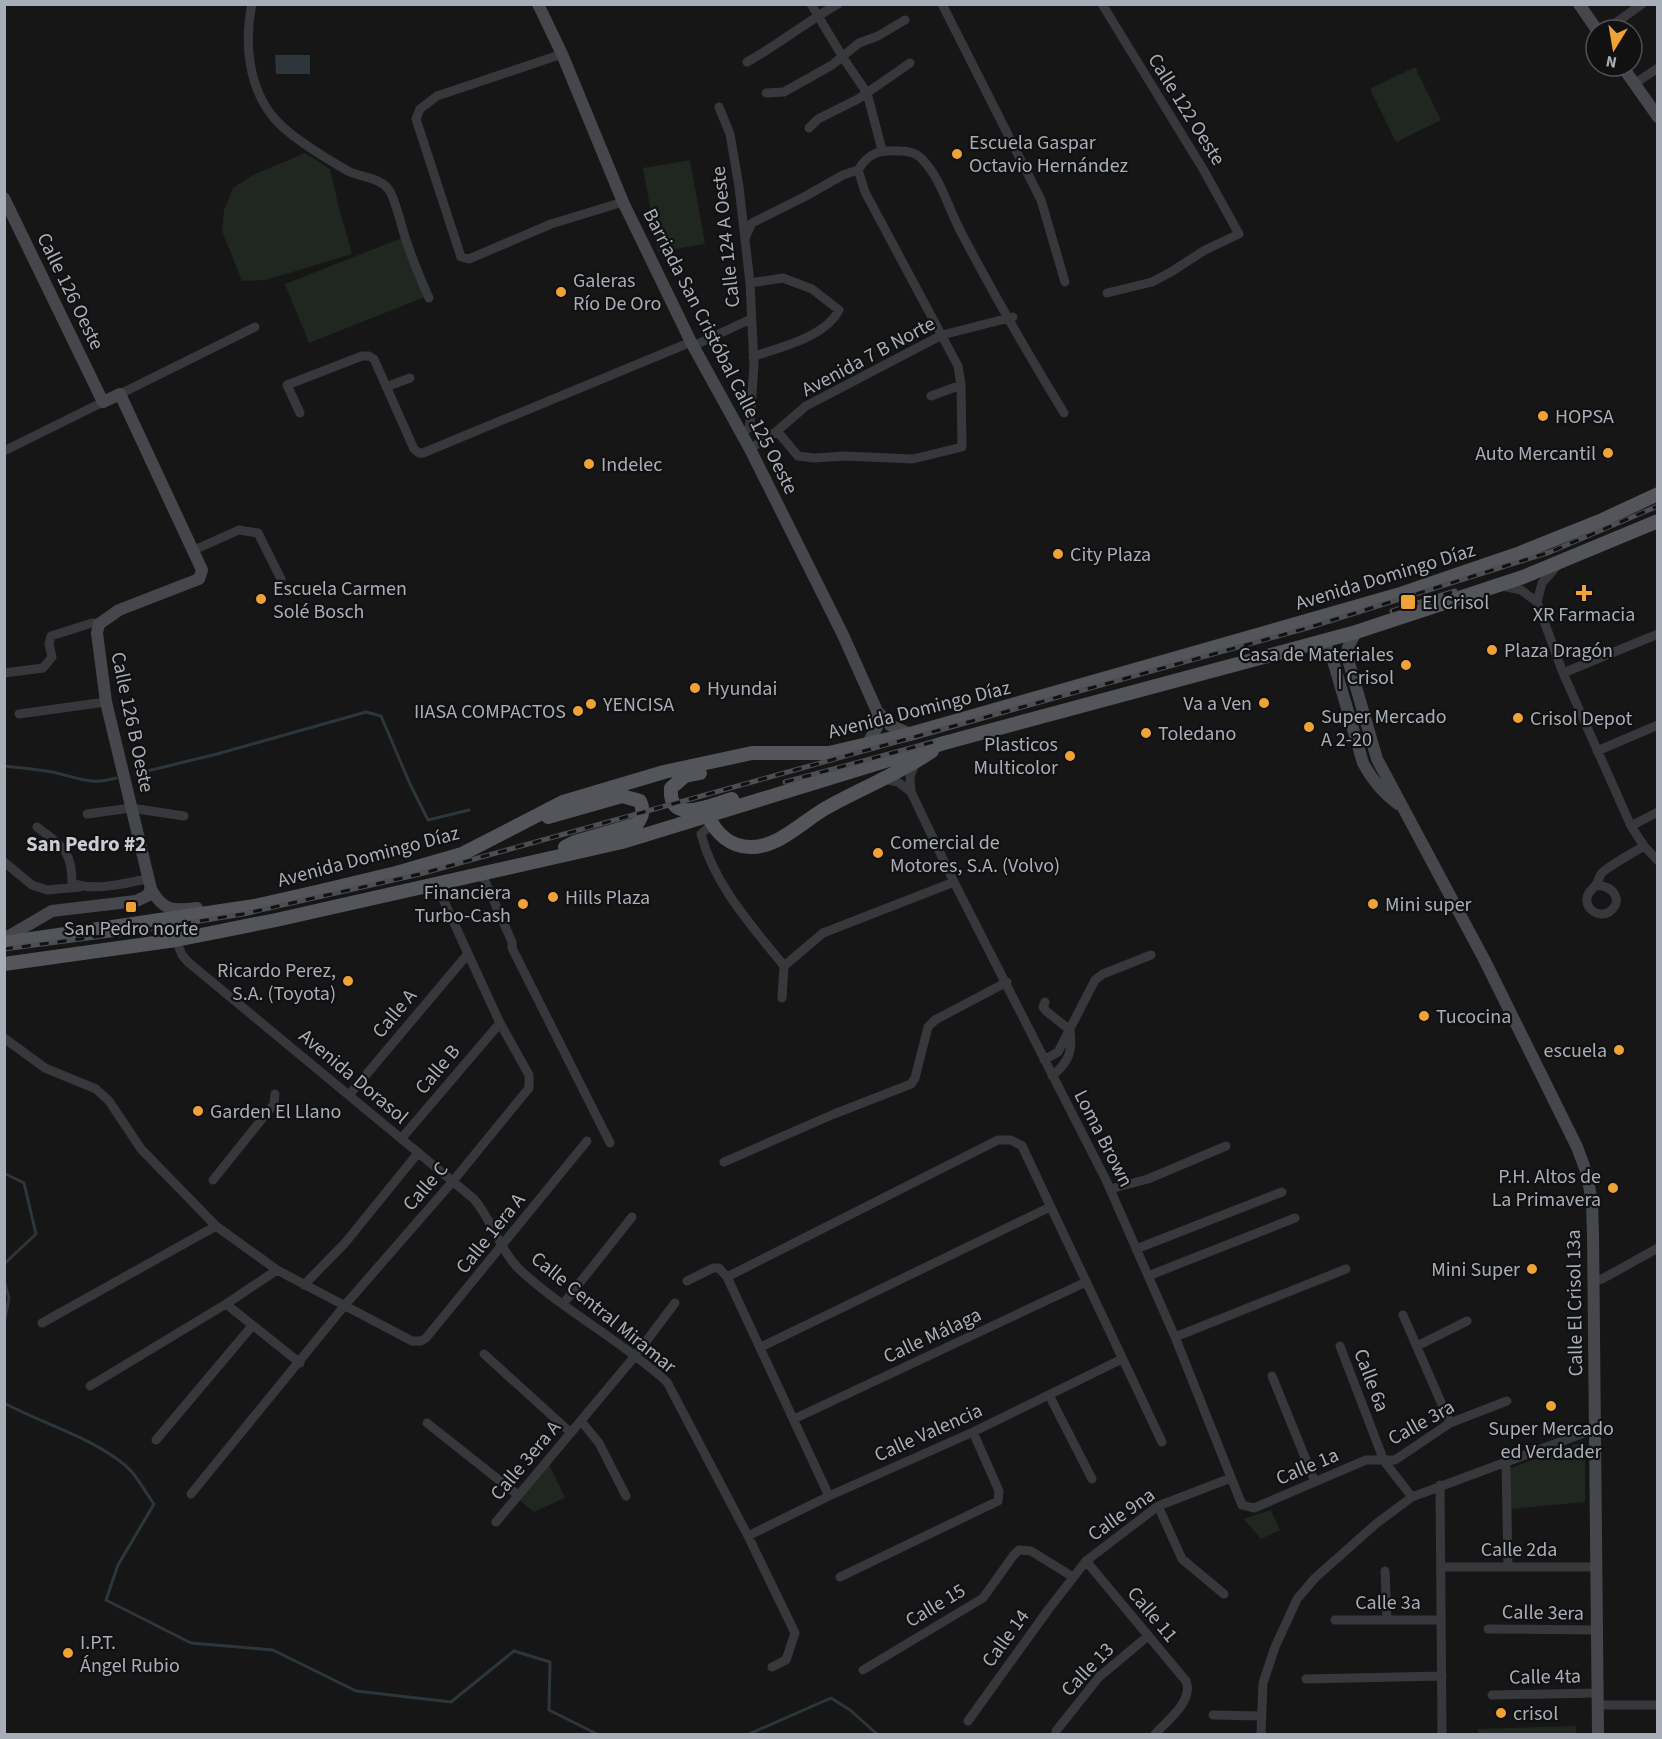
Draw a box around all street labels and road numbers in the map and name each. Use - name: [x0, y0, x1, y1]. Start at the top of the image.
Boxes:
- street label: Calle 122 Oeste: [1141, 48, 1232, 171]
- street label: Calle 124 A Oeste: [705, 165, 747, 309]
- street label: Barriada San Cristóbal Calle 125 Oeste: [636, 204, 805, 499]
- street label: Calle 126 Oeste: [30, 228, 111, 355]
- street label: Avenida 7 B Norte: [797, 310, 940, 404]
- street label: Avenida Domingo Díaz: [1292, 536, 1479, 618]
- street label: Calle 126 B Oeste: [103, 649, 161, 795]
- street label: Avenida Domingo Díaz: [825, 674, 1013, 746]
- street label: Avenida Domingo Díaz: [274, 819, 462, 895]
- street label: Calle A: [366, 983, 424, 1044]
- street label: Avenida Dorasol: [293, 1023, 414, 1131]
- street label: Calle B: [409, 1039, 467, 1101]
- street label: Loma Brown: [1067, 1085, 1140, 1192]
- street label: Calle C: [396, 1156, 455, 1217]
- street label: Calle 1era A: [449, 1187, 532, 1280]
- street label: Calle El Crisol 13a: [1560, 1229, 1590, 1377]
- street label: Calle Central Miramar: [525, 1245, 682, 1380]
- street label: Calle Málaga: [879, 1301, 986, 1371]
- street label: Calle 6a: [1346, 1345, 1396, 1416]
- street label: Calle 3ra: [1383, 1393, 1460, 1453]
- street label: Calle Valencia: [870, 1397, 987, 1469]
- street label: Calle 3era A: [484, 1414, 568, 1507]
- street label: Calle 1a: [1272, 1441, 1343, 1493]
- street label: Calle 9na: [1082, 1481, 1161, 1548]
- street label: Calle 2da: [1481, 1536, 1557, 1564]
- street label: Calle 15: [900, 1577, 971, 1635]
- street label: Calle 11: [1120, 1581, 1184, 1649]
- street label: Calle 3a: [1355, 1589, 1421, 1617]
- street label: Calle 3era: [1502, 1598, 1584, 1628]
- street label: Calle 14: [975, 1604, 1036, 1673]
- street label: Calle 13: [1055, 1636, 1121, 1703]
- street label: Calle 4ta: [1509, 1662, 1581, 1692]

